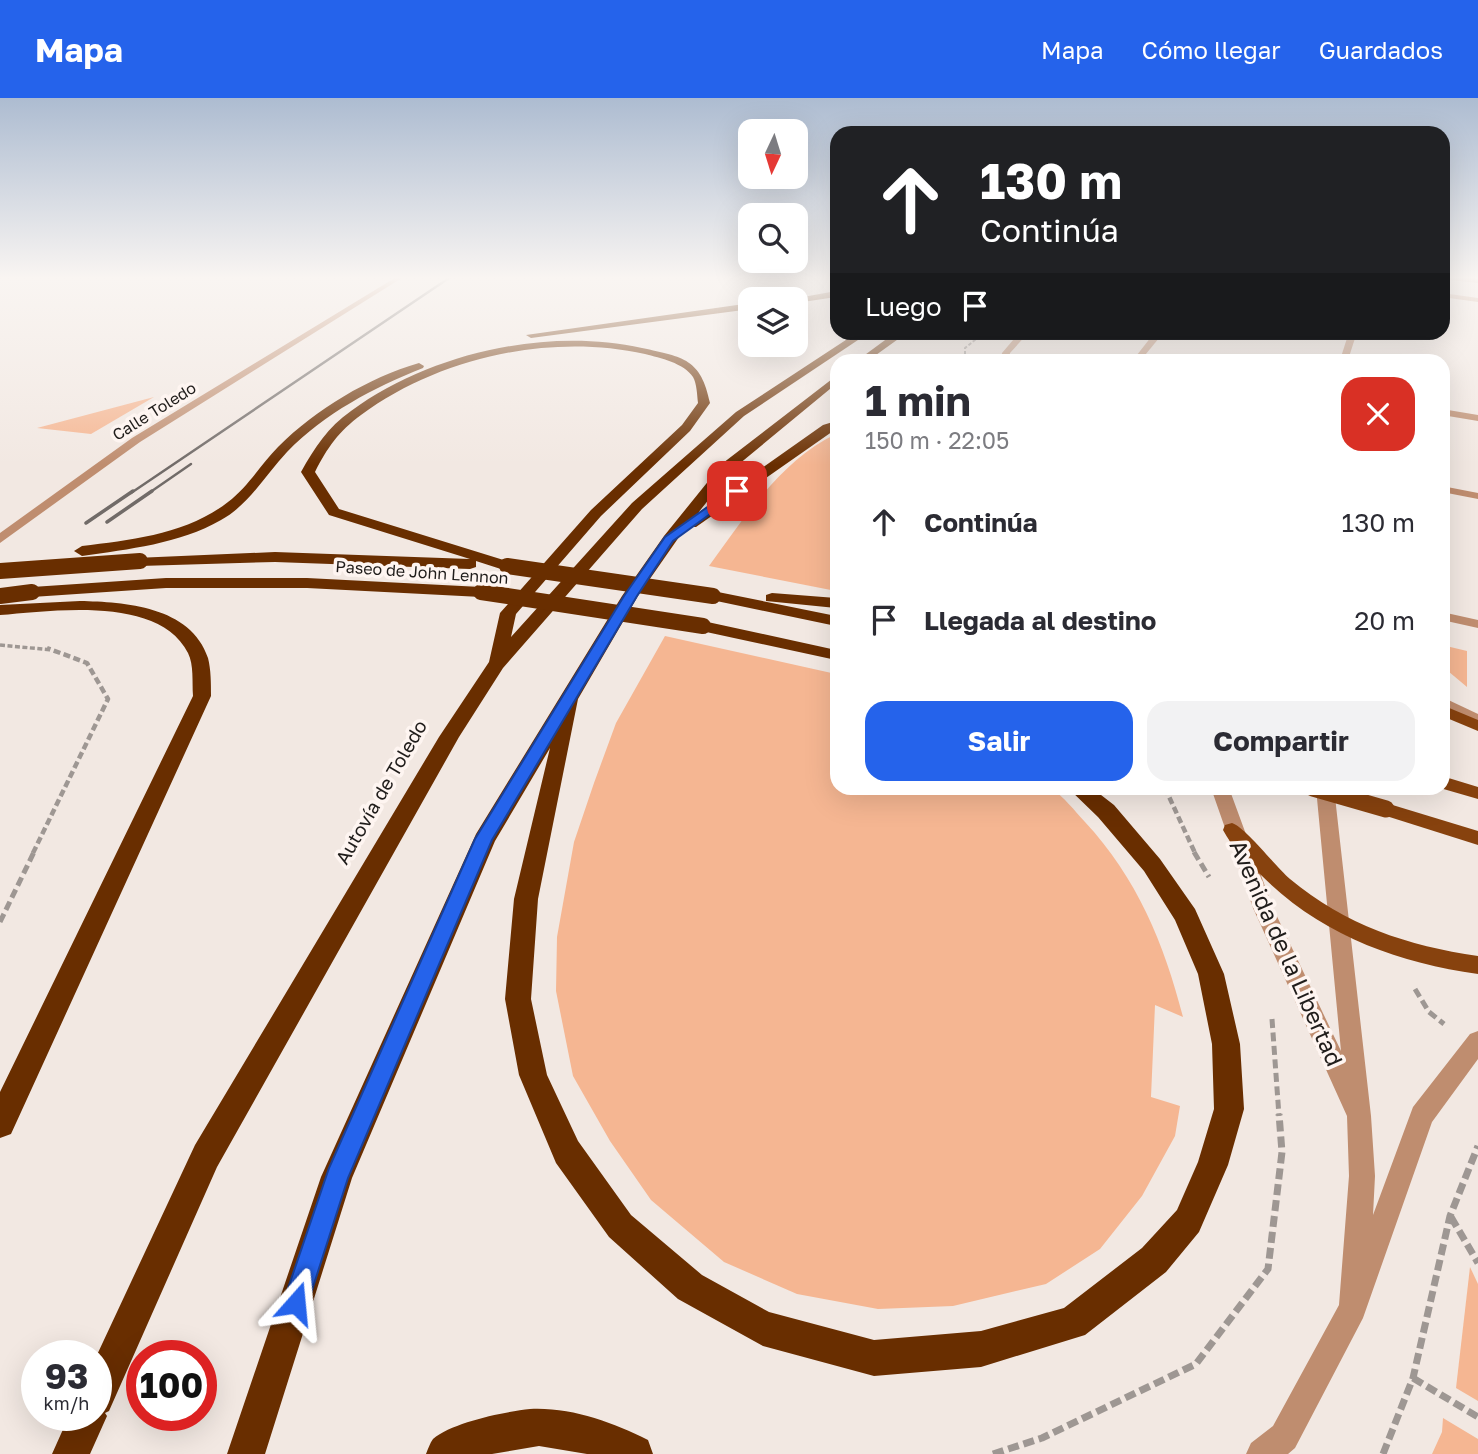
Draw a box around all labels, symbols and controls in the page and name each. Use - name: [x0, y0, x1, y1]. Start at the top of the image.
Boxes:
- text: Mapa: [35, 30, 123, 69]
- text: Mapa: [1041, 35, 1104, 64]
- text: Cómo llegar: [1142, 35, 1281, 64]
- text: Guardados: [1319, 35, 1443, 64]
- north arrow: [738, 119, 808, 189]
- map controls: [738, 119, 808, 357]
- text: 130 m: [980, 151, 1122, 210]
- icon: ahead: [865, 154, 956, 245]
- button: search: [738, 203, 808, 273]
- text: Continúa: [980, 211, 1119, 249]
- button: layers: [738, 287, 808, 357]
- icon: arrive: [956, 287, 994, 325]
- text: Luego: [865, 291, 942, 322]
- text: 1 min: [865, 375, 971, 425]
- street label: Calle Toledo: [108, 377, 200, 445]
- button: close: [1341, 377, 1415, 451]
- text: 150 m · 22:05: [865, 426, 1009, 454]
- pin: [707, 461, 767, 521]
- icon: arrive: [718, 472, 756, 510]
- icon: ahead: [865, 503, 903, 541]
- text: Continúa: [924, 507, 1038, 538]
- text: 130 m: [1342, 507, 1415, 538]
- street label: Paseo de John Lennon: [335, 556, 509, 588]
- icon: arrive: [865, 601, 903, 639]
- text: Llegada al destino: [924, 605, 1156, 636]
- text: 20 m: [1354, 605, 1415, 636]
- button: Salir: [865, 701, 1133, 781]
- button: Compartir: [1147, 701, 1415, 781]
- street label: Autovía de Toledo: [330, 716, 431, 868]
- street label: Avenida de la Libertad: [1224, 835, 1349, 1070]
- position arrow: [259, 1266, 333, 1340]
- speed limit sign: 100: [126, 1340, 217, 1431]
- text: 93: [45, 1355, 88, 1397]
- text: km/h: [44, 1392, 89, 1414]

